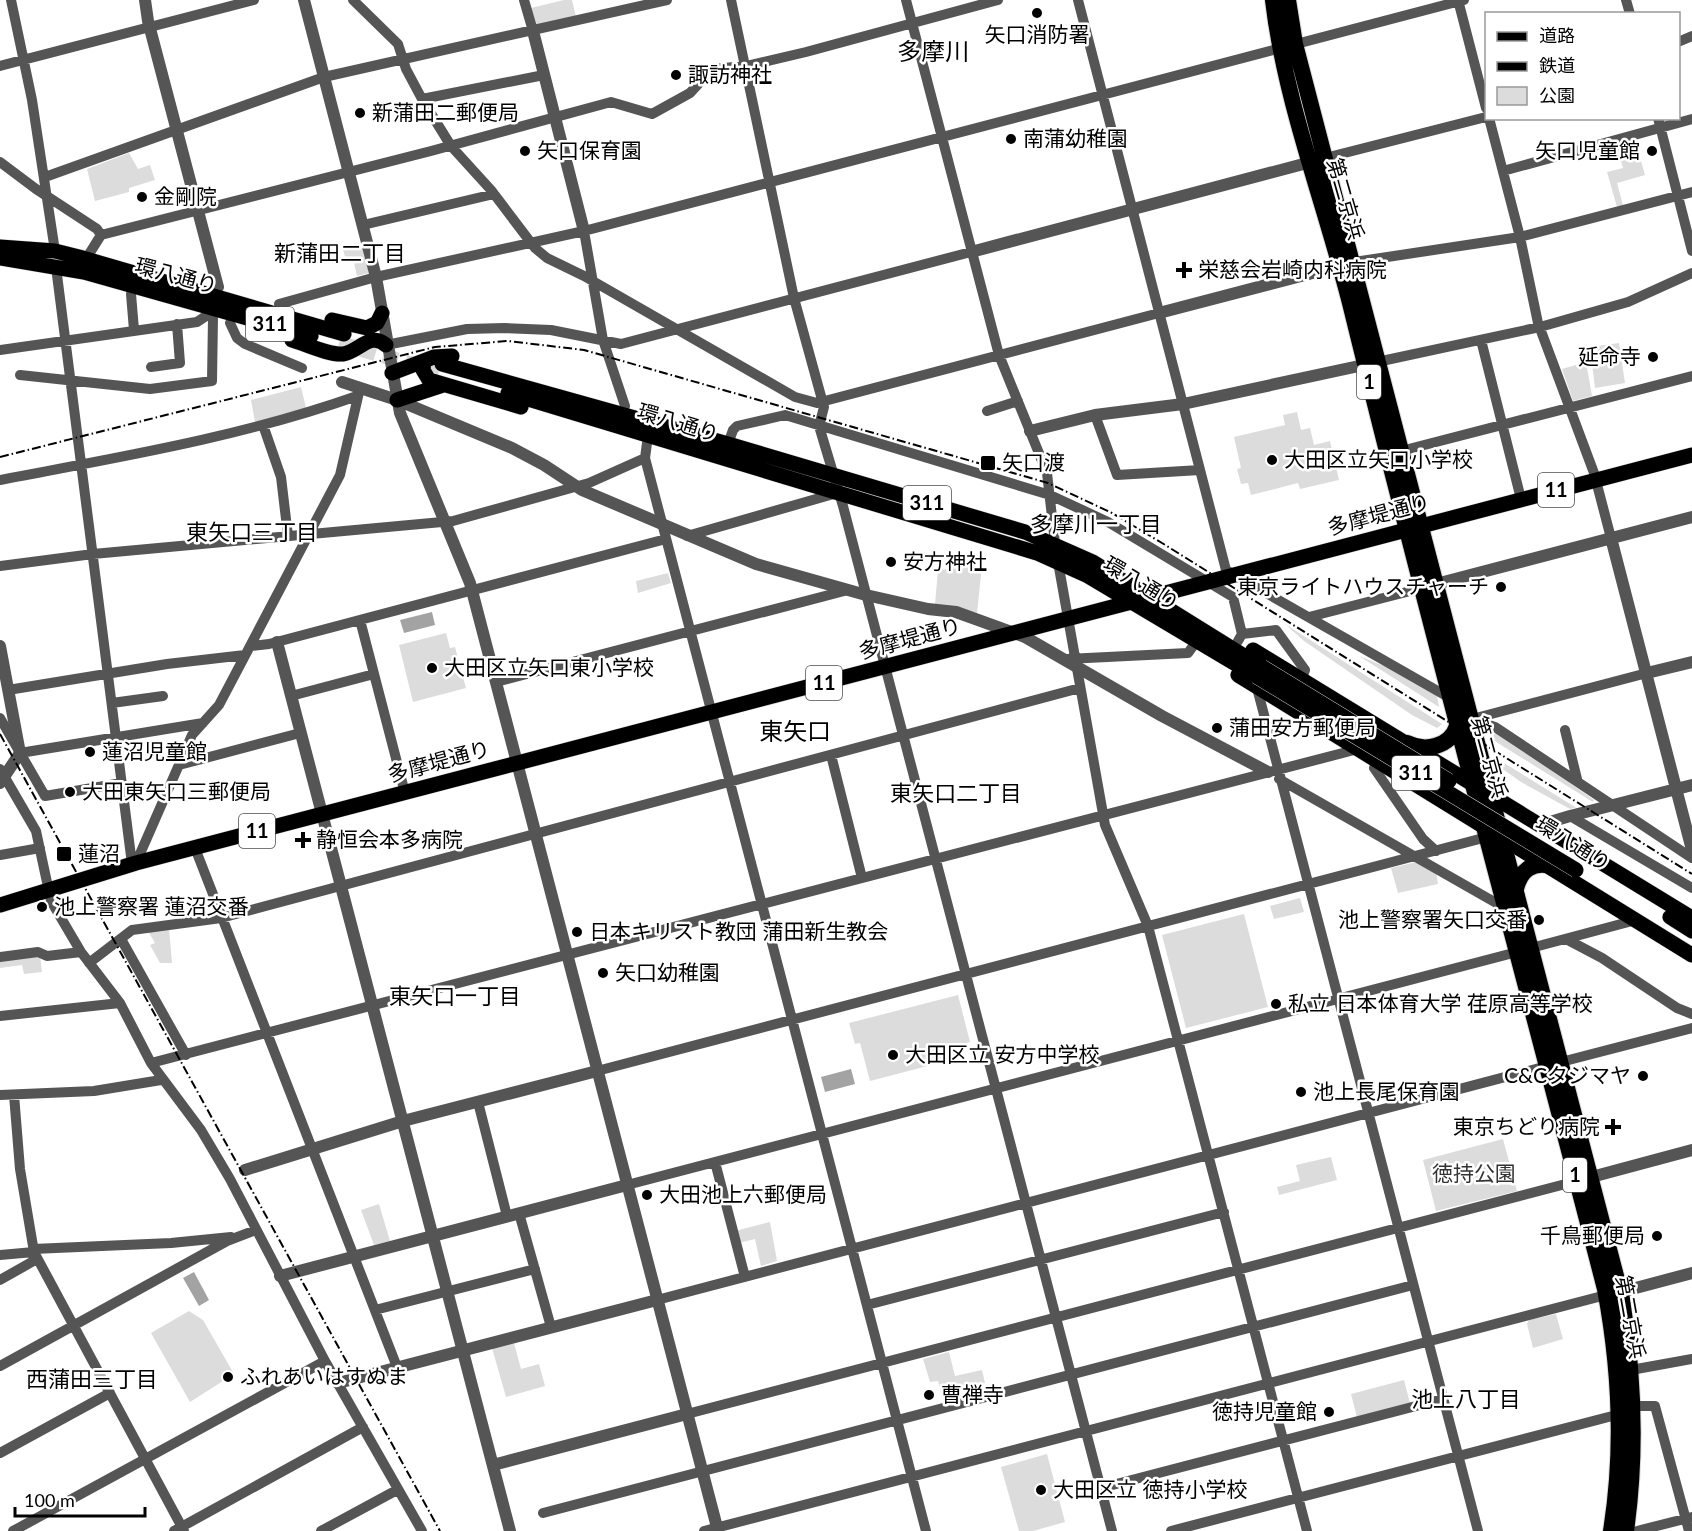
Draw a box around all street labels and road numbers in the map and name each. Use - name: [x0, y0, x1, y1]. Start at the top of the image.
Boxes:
- street label: 第二京浜: [1323, 155, 1370, 242]
- street label: 環八通り: [133, 252, 220, 297]
- road number: 311: [246, 307, 294, 341]
- road number: 1: [1357, 365, 1381, 399]
- street label: 環八通り: [635, 397, 722, 446]
- road number: 11: [1538, 473, 1574, 507]
- road number: 311: [903, 486, 951, 520]
- street label: 多摩堤通り: [1325, 488, 1433, 539]
- street label: 環八通り: [1099, 550, 1184, 615]
- street label: 多摩堤通り: [856, 612, 964, 663]
- road number: 11: [806, 666, 842, 700]
- street label: 第二京浜: [1468, 713, 1513, 800]
- street label: 多摩堤通り: [385, 735, 493, 786]
- road number: 311: [1392, 756, 1440, 790]
- street label: 環八通り: [1532, 810, 1616, 876]
- road number: 11: [239, 814, 275, 848]
- road number: 1: [1563, 1158, 1587, 1192]
- street label: 第二京浜: [1612, 1273, 1651, 1360]

